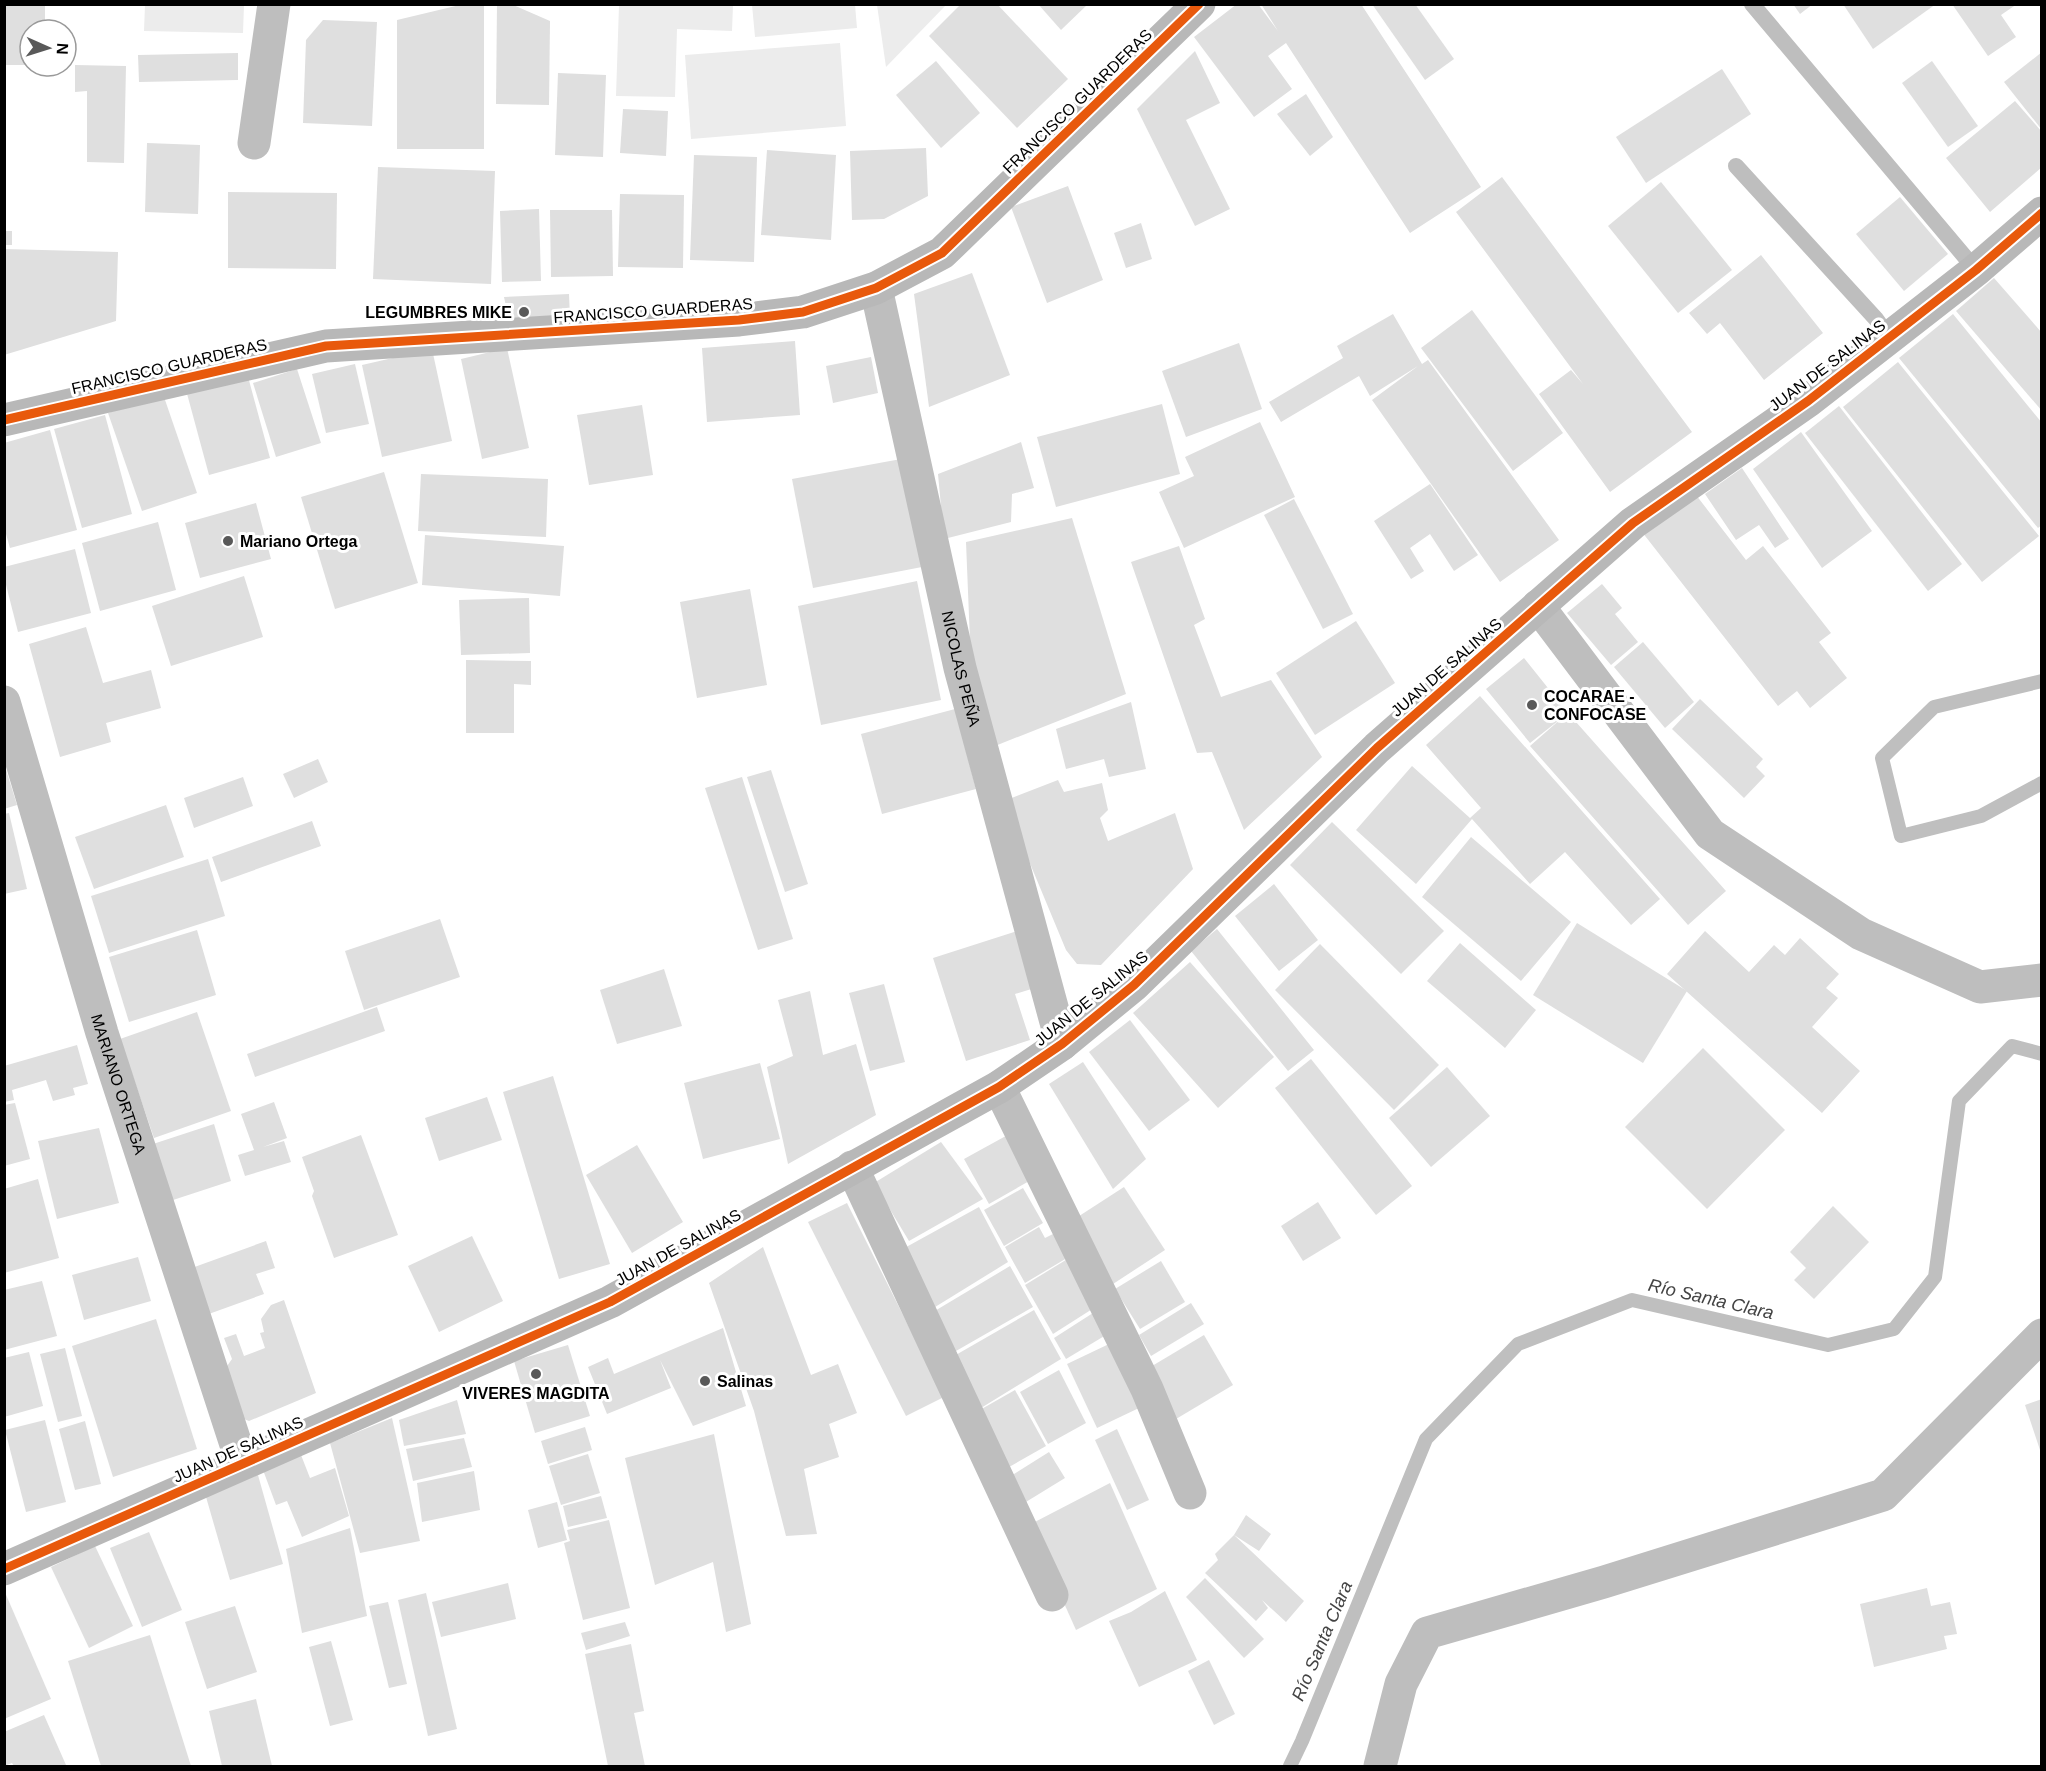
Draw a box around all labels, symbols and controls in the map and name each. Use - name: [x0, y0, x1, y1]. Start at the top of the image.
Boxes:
- north arrow: [18, 18, 78, 78]
- street label: FRANCISCO GUARDERAS: [999, 26, 1155, 177]
- text: N: [54, 43, 71, 55]
- street label: FRANCISCO GUARDERAS: [553, 295, 753, 326]
- place label: LEGUMBRES MIKE: [365, 304, 512, 321]
- marker: LEGUMBRES MIKE: [517, 305, 531, 319]
- street label: JUAN DE SALINAS: [1766, 316, 1889, 414]
- street label: FRANCISCO GUARDERAS: [70, 336, 268, 397]
- place label: Mariano Ortega: [240, 533, 357, 550]
- marker: Mariano Ortega: [221, 534, 235, 548]
- street label: NICOLAS PEÑA: [939, 609, 984, 729]
- street label: JUAN DE SALINAS: [1388, 615, 1505, 720]
- place label: COCARAE - CONFOCASE: [1544, 688, 1647, 723]
- marker: COCARAE - CONFOCASE: [1525, 698, 1539, 712]
- street label: JUAN DE SALINAS: [1031, 948, 1151, 1049]
- street label: MARIANO ORTEGA: [88, 1012, 149, 1157]
- street label: JUAN DE SALINAS: [613, 1206, 744, 1289]
- water label: Río Santa Clara: [1646, 1275, 1776, 1323]
- marker: VIVERES MAGDITA: [529, 1367, 543, 1381]
- place label: Salinas: [717, 1373, 773, 1390]
- marker: Salinas: [698, 1374, 712, 1388]
- place label: VIVERES MAGDITA: [462, 1385, 610, 1402]
- street label: JUAN DE SALINAS: [171, 1413, 306, 1486]
- water label: Río Santa Clara: [1288, 1578, 1356, 1704]

